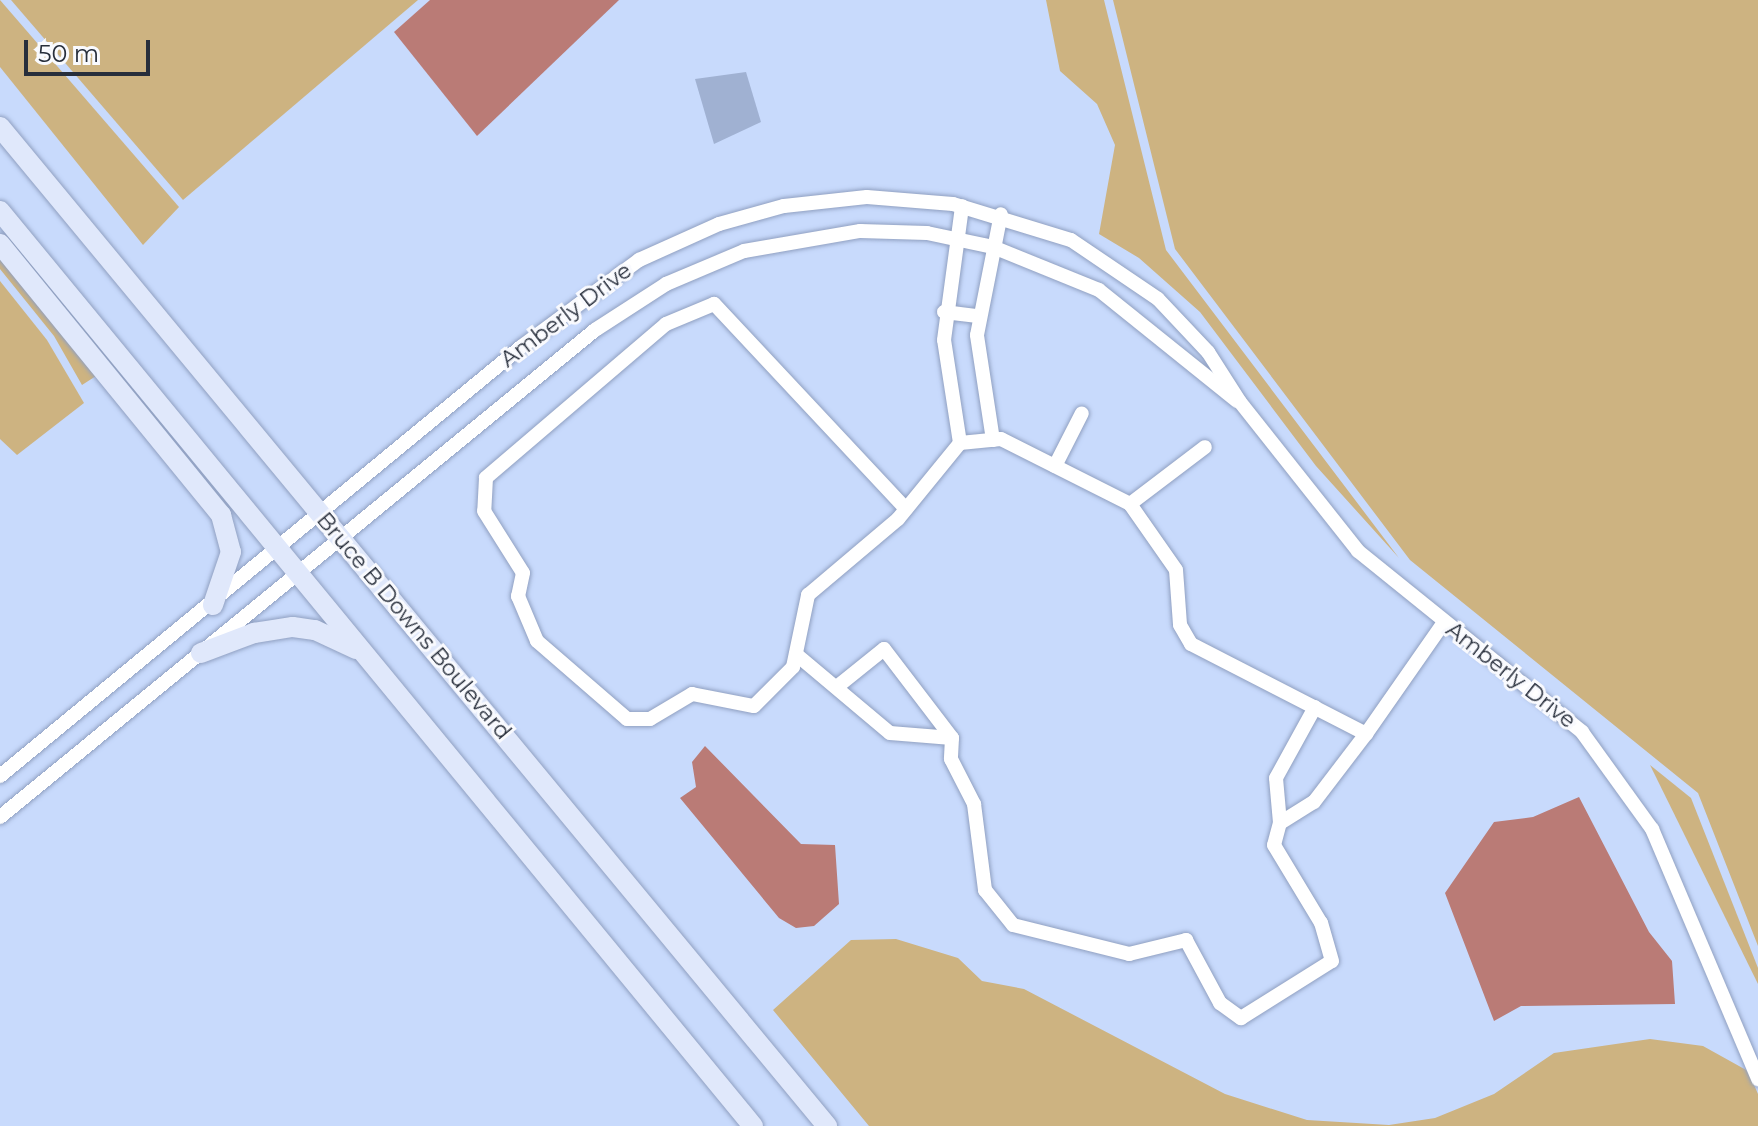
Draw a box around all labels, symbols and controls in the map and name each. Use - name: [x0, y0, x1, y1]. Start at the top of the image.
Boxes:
- scale bar: [28, 24, 154, 74]
- text: 50 m: [38, 39, 99, 68]
- street label: Amberly Drive: [495, 257, 637, 373]
- street label: Bruce B Downs Boulevard: [311, 507, 517, 745]
- street label: Amberly Drive: [1441, 616, 1581, 734]

